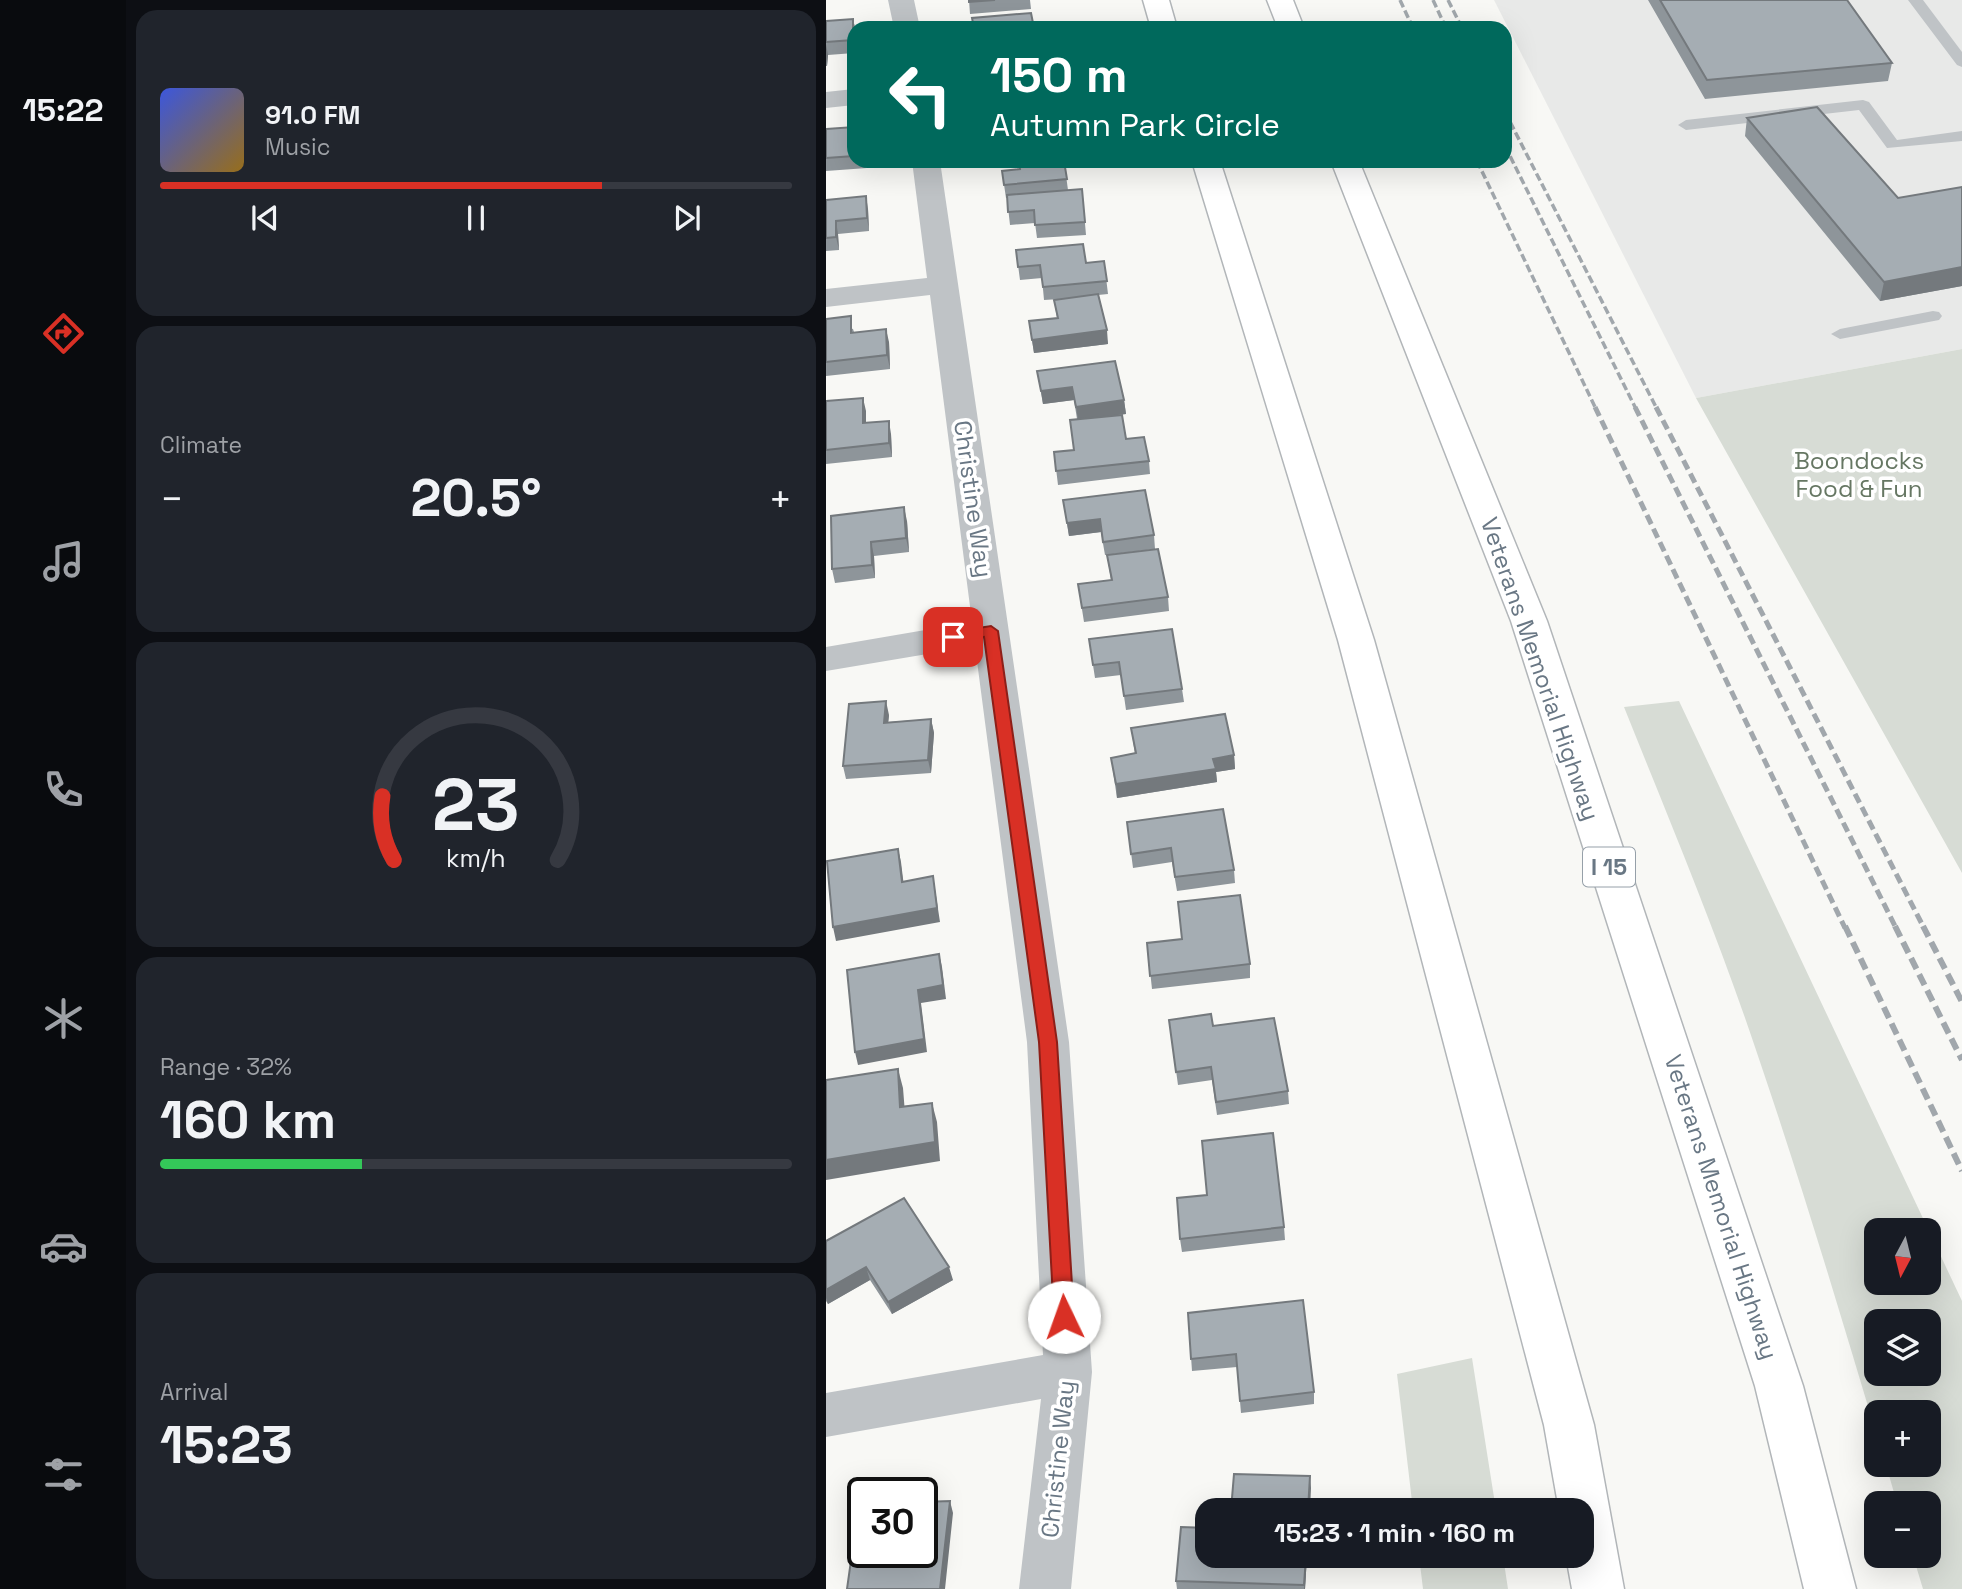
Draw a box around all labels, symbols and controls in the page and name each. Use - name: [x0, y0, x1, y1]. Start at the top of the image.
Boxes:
- text: 150 m: [990, 44, 1128, 106]
- icon: left: [875, 49, 966, 140]
- text: 15:22: [22, 90, 104, 130]
- text: 91.0 FM: [265, 98, 361, 132]
- text: Autumn Park Circle: [990, 105, 1280, 145]
- text: Music: [265, 132, 330, 162]
- icon: previous: [246, 199, 284, 237]
- icon: pause: [457, 199, 495, 237]
- icon: next: [668, 199, 706, 237]
- icon: directions: [39, 309, 88, 358]
- street label: Christine Way: [947, 418, 1000, 579]
- text: Climate: [160, 430, 242, 460]
- park label: Boondocks Food & Fun: [1794, 445, 1924, 504]
- text: 20.5°: [410, 465, 542, 531]
- text: −: [160, 475, 184, 523]
- text: +: [768, 475, 792, 523]
- street label: Veterans Memorial Highway: [1474, 513, 1607, 824]
- icon: music: [39, 537, 88, 586]
- pin: [923, 607, 983, 667]
- icon: arrive: [934, 618, 972, 656]
- text: 23: [432, 759, 520, 852]
- icon: phone: [39, 765, 88, 814]
- text: km/h: [446, 842, 506, 874]
- road number: I 15: [1583, 848, 1635, 887]
- icon: climate: [39, 994, 88, 1043]
- street label: Veterans Memorial Highway: [1658, 1051, 1785, 1363]
- text: Range · 32%: [160, 1052, 292, 1082]
- text: 160 km: [160, 1087, 336, 1153]
- north arrow: [1864, 1218, 1941, 1295]
- map controls: [1864, 1218, 1941, 1568]
- icon: car: [39, 1222, 88, 1271]
- position arrow: [1027, 1280, 1101, 1354]
- button: layers: [1864, 1309, 1941, 1386]
- text: Arrival: [160, 1377, 228, 1407]
- street label: Christine Way: [1034, 1379, 1081, 1539]
- button: +: [1864, 1400, 1941, 1477]
- text: 15:23: [160, 1412, 293, 1478]
- icon: filters: [39, 1450, 88, 1499]
- speed limit sign: 30: [847, 1477, 938, 1568]
- button: −: [1864, 1491, 1941, 1568]
- text: 15:23 · 1 min · 160 m: [1274, 1516, 1515, 1550]

